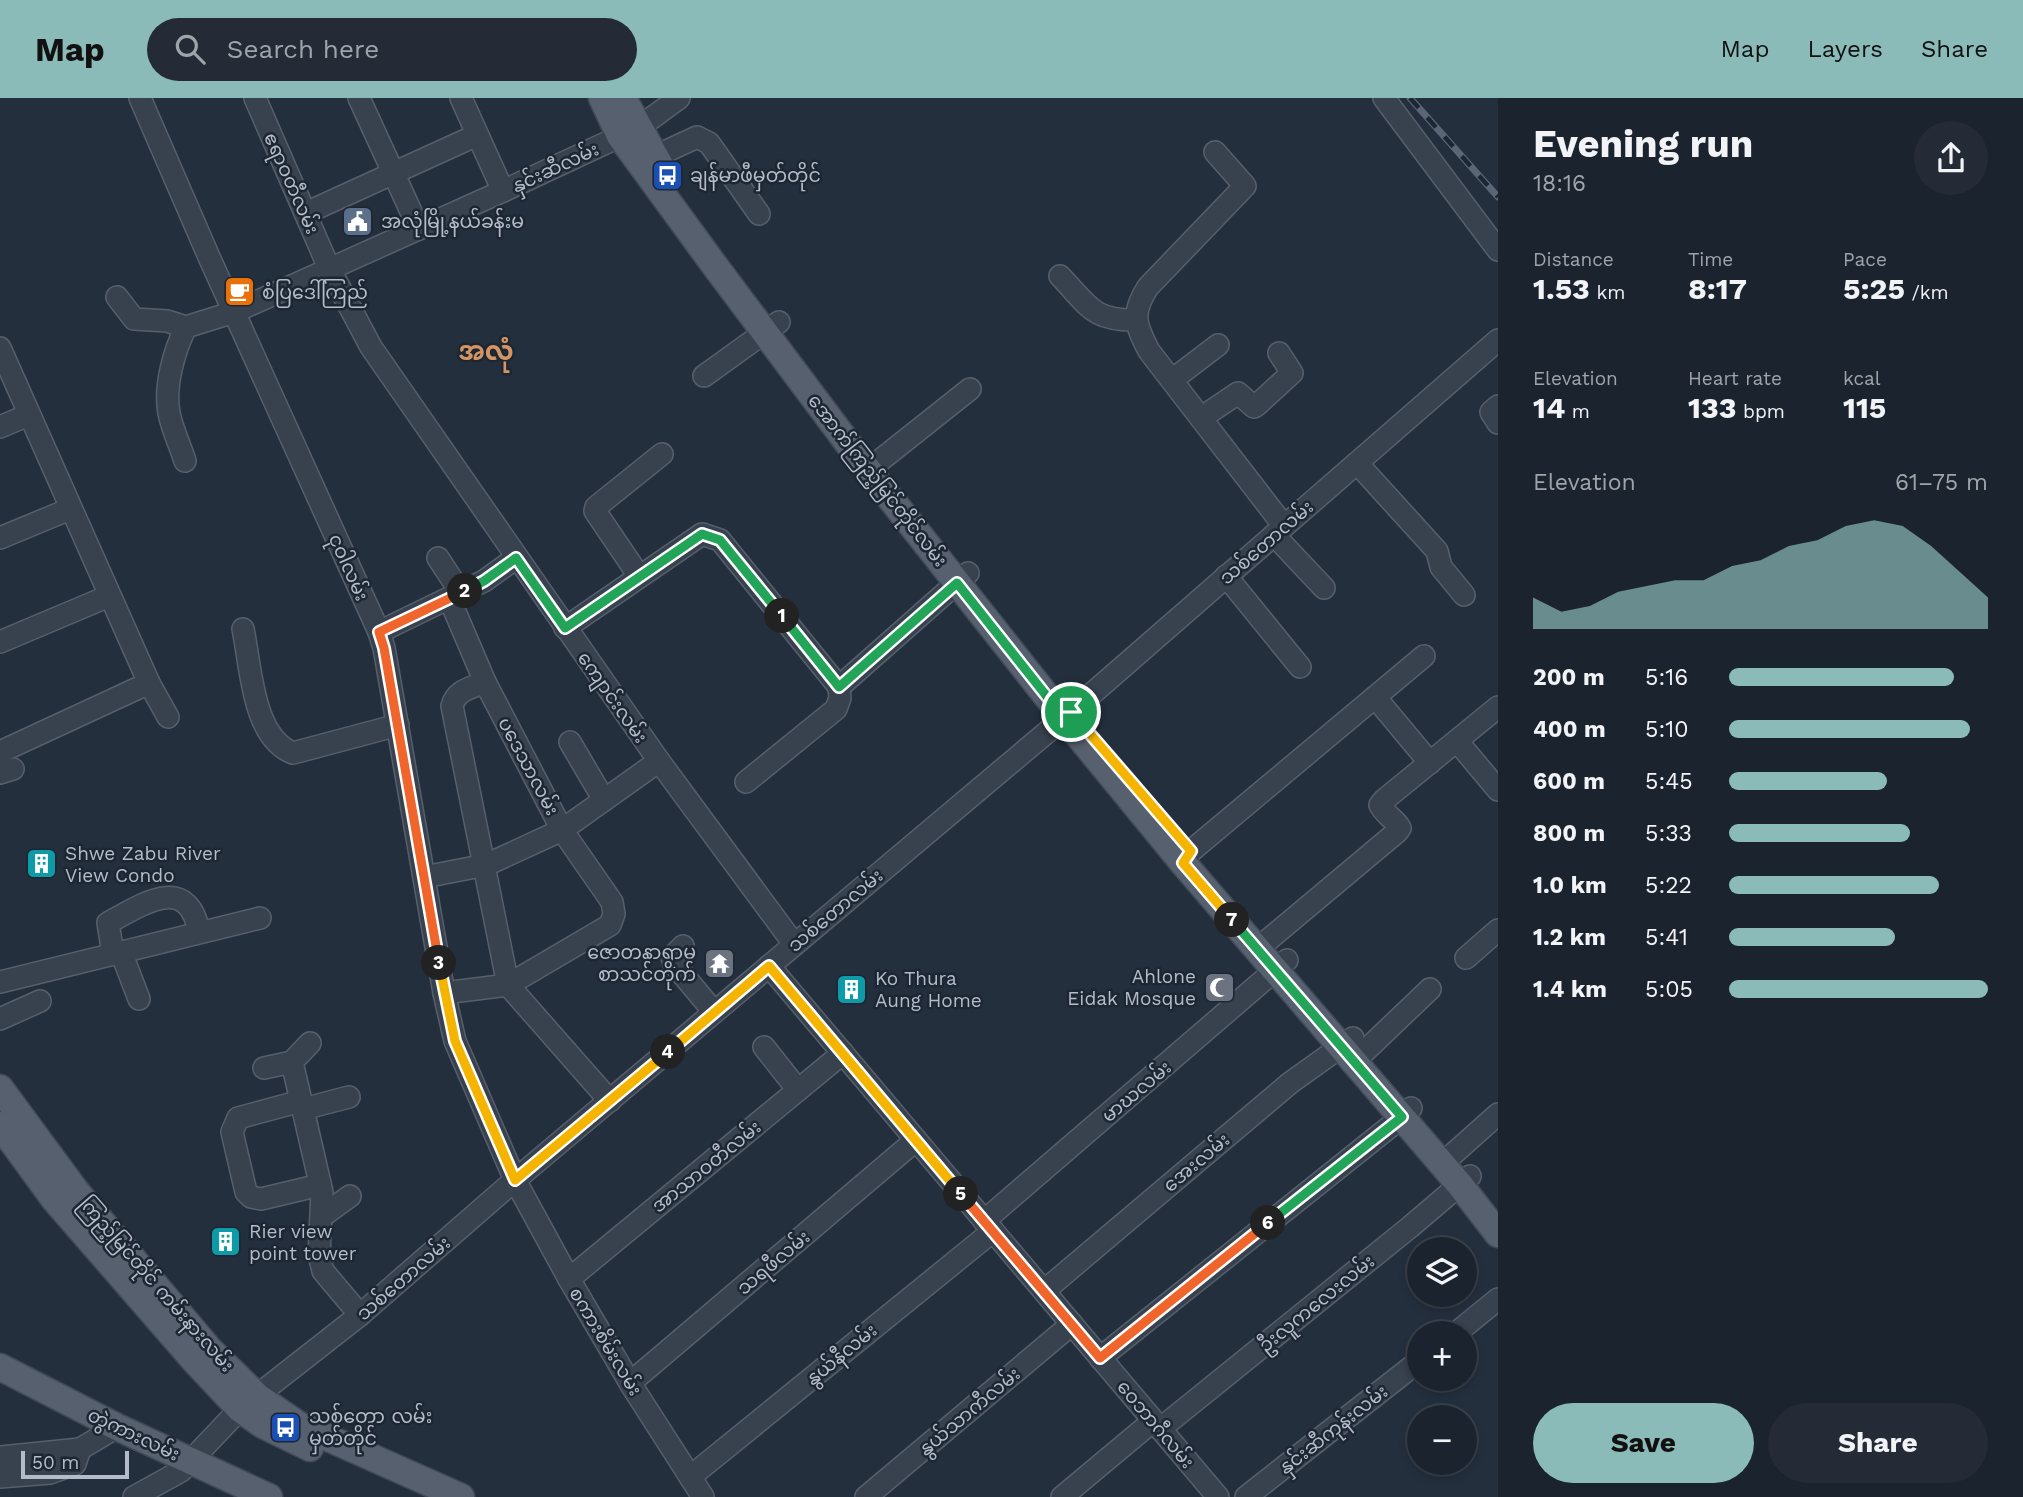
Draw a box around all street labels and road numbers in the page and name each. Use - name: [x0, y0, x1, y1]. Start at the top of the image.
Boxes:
- street label: ဧရာဝတီလမ်း: [255, 128, 327, 239]
- street label: နှင်းဆီလမ်း: [507, 135, 604, 202]
- street label: အောက်ကြည့်မြင်တိုင်လမ်း: [799, 388, 955, 574]
- street label: သစ်တောလမ်း: [1213, 493, 1318, 589]
- street label: ငုဝါလမ်း: [319, 529, 376, 606]
- street label: ကျောင်းလမ်း: [569, 645, 655, 750]
- street label: ပဒေသာလမ်း: [493, 712, 567, 819]
- street label: သစ်တောလမ်း: [781, 862, 887, 957]
- street label: မာဃလမ်း: [1095, 1053, 1176, 1127]
- street label: အာသာဝတီလမ်း: [645, 1113, 766, 1217]
- street label: အေးလမ်း: [1157, 1126, 1234, 1197]
- street label: ကြည့်မြင်တိုင် ကမ်းနားလမ်း: [71, 1190, 241, 1380]
- street label: သရဖီလမ်း: [730, 1223, 817, 1303]
- street label: သစ်တောလမ်း: [350, 1229, 455, 1325]
- street label: ဦးလူကလေးလမ်း: [1252, 1247, 1382, 1361]
- street label: စကားစိမ်းလမ်း: [564, 1281, 650, 1400]
- street label: နွယ်နီလမ်း: [799, 1316, 884, 1393]
- street label: နွယ်သာကီလမ်း: [912, 1360, 1027, 1464]
- street label: ဝေဘာဂီလမ်း: [1112, 1374, 1201, 1473]
- street label: နှင်းဆီကုန်းလမ်း: [1272, 1377, 1395, 1483]
- street label: တွဲကားလမ်း: [82, 1400, 185, 1469]

